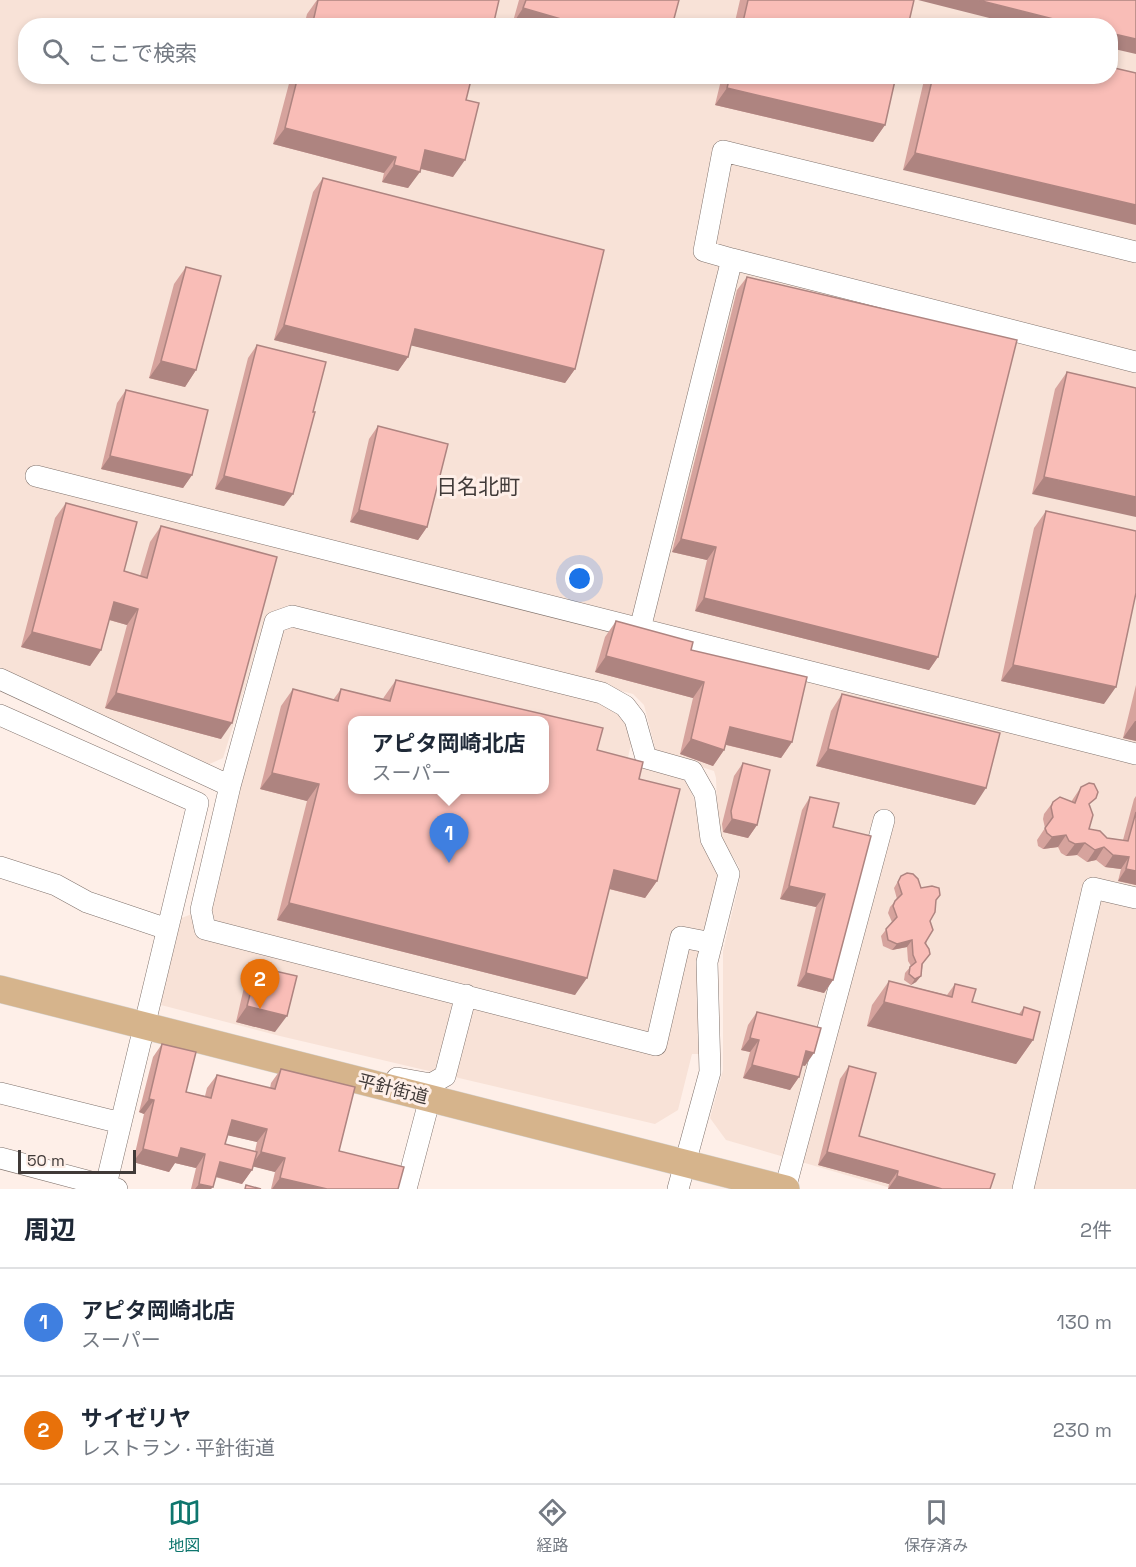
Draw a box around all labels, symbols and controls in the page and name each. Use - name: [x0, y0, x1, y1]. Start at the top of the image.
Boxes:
- search box: [18, 18, 1118, 84]
- icon: search: [39, 35, 72, 68]
- text: ここで検索: [87, 39, 197, 67]
- district label: 日名北町: [436, 473, 520, 500]
- your location: [565, 564, 594, 593]
- popup: [348, 716, 549, 794]
- text: アピタ岡崎北店: [371, 729, 526, 757]
- text: スーパー: [371, 760, 451, 786]
- pin: 1: [430, 814, 468, 863]
- pin: 2: [240, 960, 280, 1009]
- street label: 平針街道: [355, 1069, 431, 1108]
- scale bar: [18, 1147, 136, 1174]
- text: 50 m: [27, 1150, 65, 1171]
- text: 周辺: [24, 1213, 76, 1247]
- text: 2件: [1080, 1217, 1112, 1243]
- text: アピタ岡崎北店: [81, 1296, 235, 1324]
- text: 1: [39, 1309, 48, 1335]
- text: 130 m: [1056, 1309, 1112, 1335]
- text: スーパー: [81, 1327, 161, 1353]
- text: サイゼリヤ: [81, 1404, 191, 1432]
- text: 2: [38, 1417, 49, 1443]
- text: 230 m: [1053, 1417, 1112, 1443]
- text: レストラン · 平針街道: [81, 1435, 275, 1461]
- tab: 地図: [168, 1496, 201, 1556]
- tab: 経路: [536, 1496, 569, 1556]
- tab: 保存済み: [904, 1496, 968, 1556]

